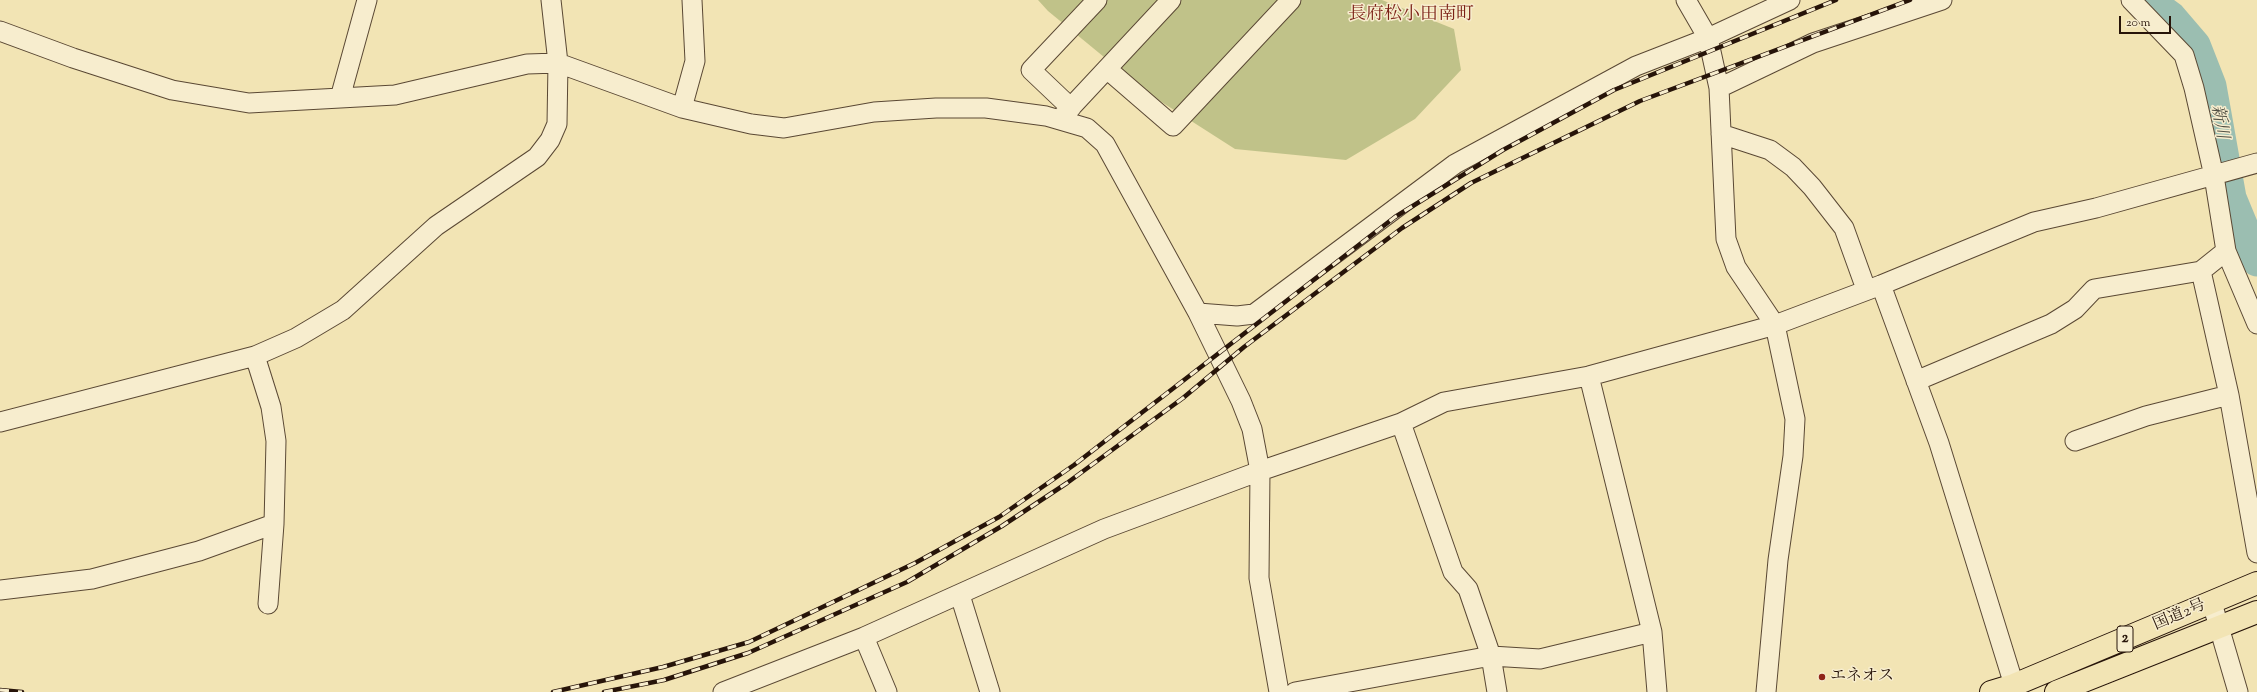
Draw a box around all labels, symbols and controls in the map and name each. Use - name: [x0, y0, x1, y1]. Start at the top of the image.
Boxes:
- district label: 長府松小田南町: [1348, 5, 1474, 27]
- scale bar: [2121, 8, 2173, 34]
- text: 20 m: [2126, 14, 2150, 32]
- water label: 新川: [2205, 103, 2231, 141]
- street label: 国道2号: [2151, 596, 2209, 636]
- road number: 2: [2117, 626, 2133, 652]
- place label: エネオス: [1830, 667, 1894, 687]
- marker: エネオス: [1817, 672, 1827, 682]

